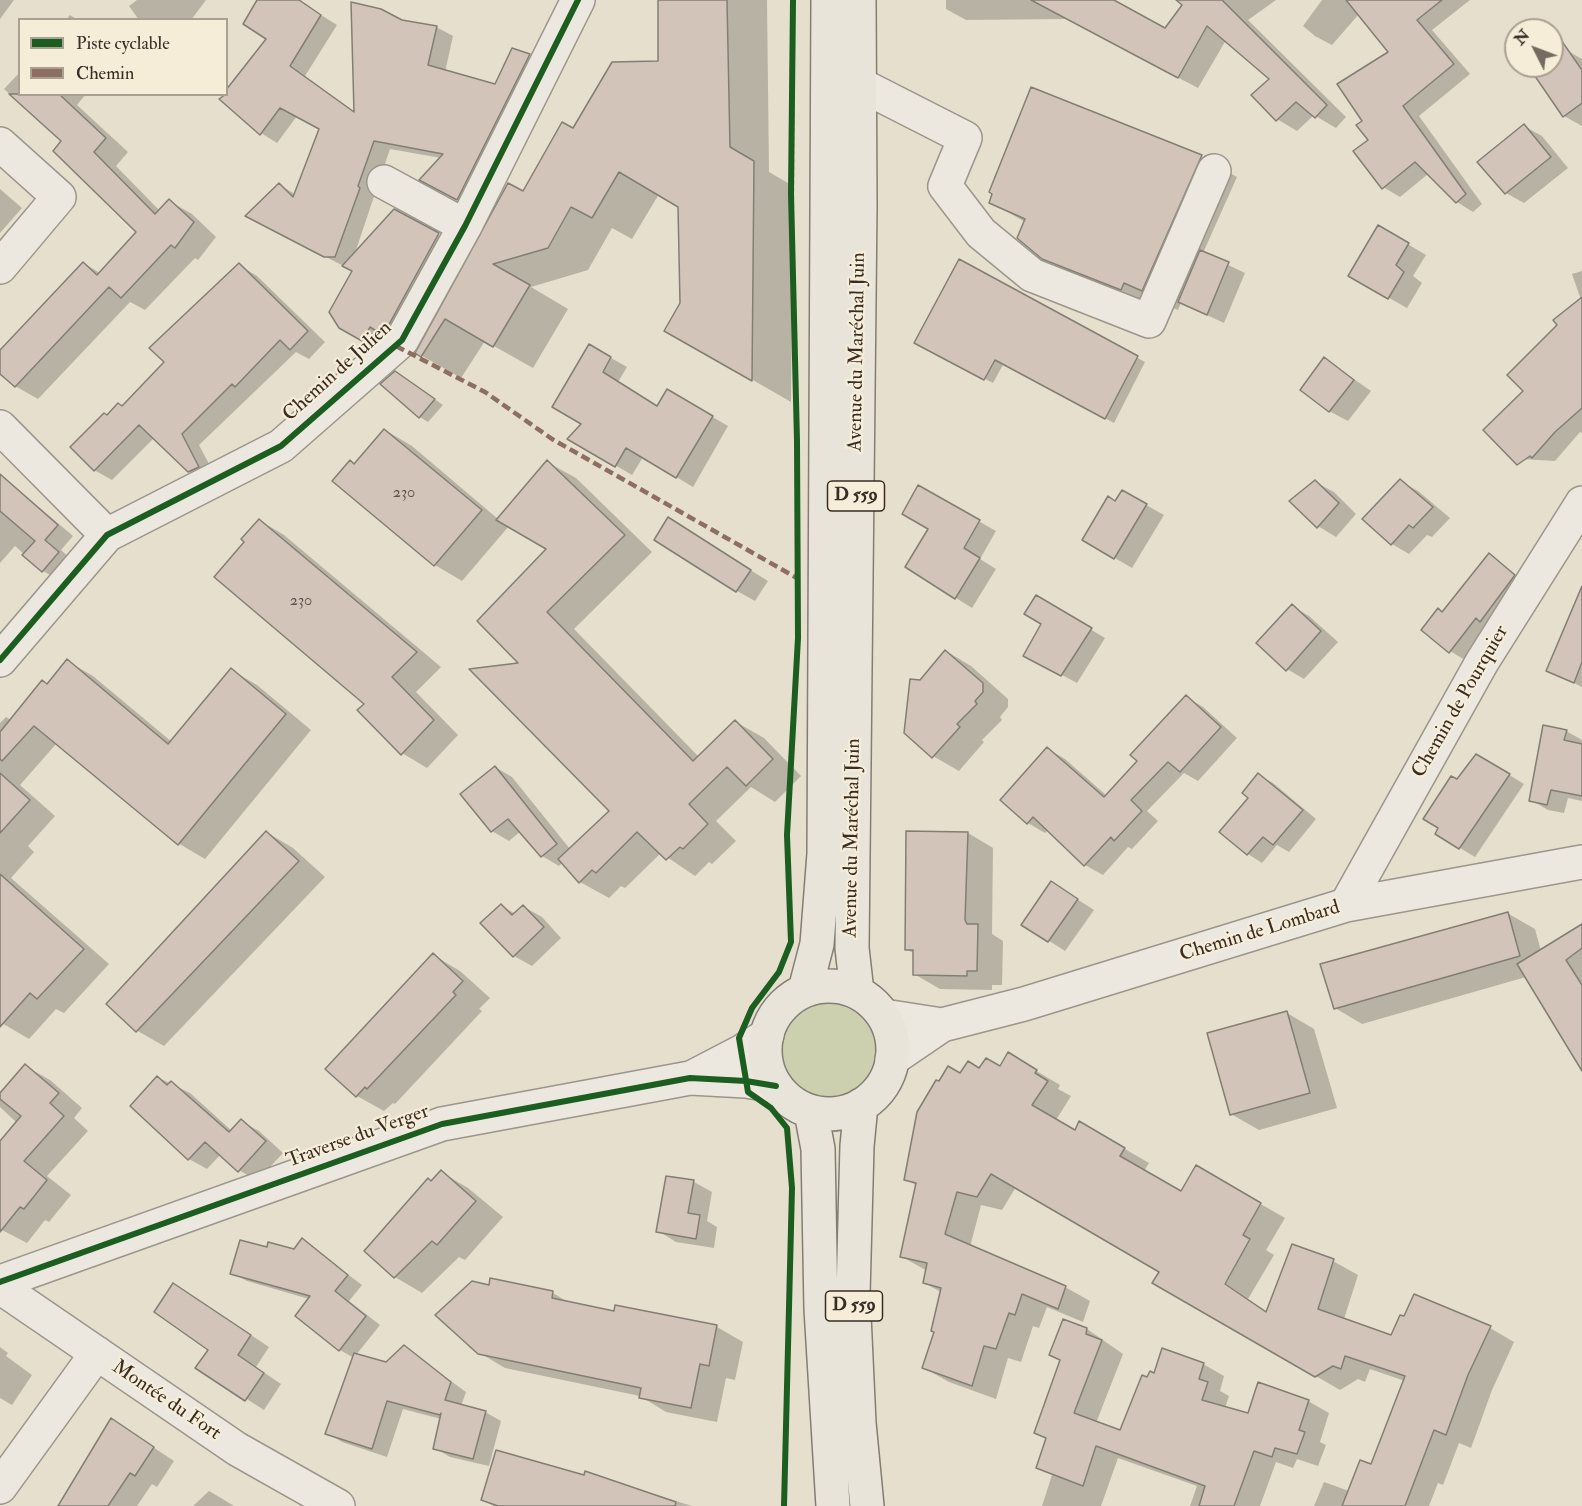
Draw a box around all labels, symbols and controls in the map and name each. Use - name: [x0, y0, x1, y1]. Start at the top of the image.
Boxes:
- legend: [18, 18, 228, 96]
- north arrow: [1504, 18, 1564, 78]
- text: N: [1510, 25, 1534, 49]
- text: Piste cyclable: [76, 32, 170, 55]
- text: Chemin: [76, 62, 134, 85]
- street label: Avenue du Maréchal Juin: [844, 252, 872, 452]
- street label: Chemin de Julien: [279, 317, 397, 427]
- road number: D 559: [828, 481, 884, 511]
- house number: 230: [393, 484, 415, 504]
- house number: 230: [290, 592, 312, 612]
- street label: Chemin de Pourquier: [1408, 622, 1514, 782]
- street label: Avenue du Maréchal Juin: [839, 738, 867, 938]
- street label: Chemin de Lombard: [1177, 896, 1343, 968]
- street label: Traverse du Verger: [283, 1100, 433, 1174]
- road number: D 559: [826, 1291, 882, 1321]
- street label: Montée du Fort: [107, 1356, 225, 1446]

